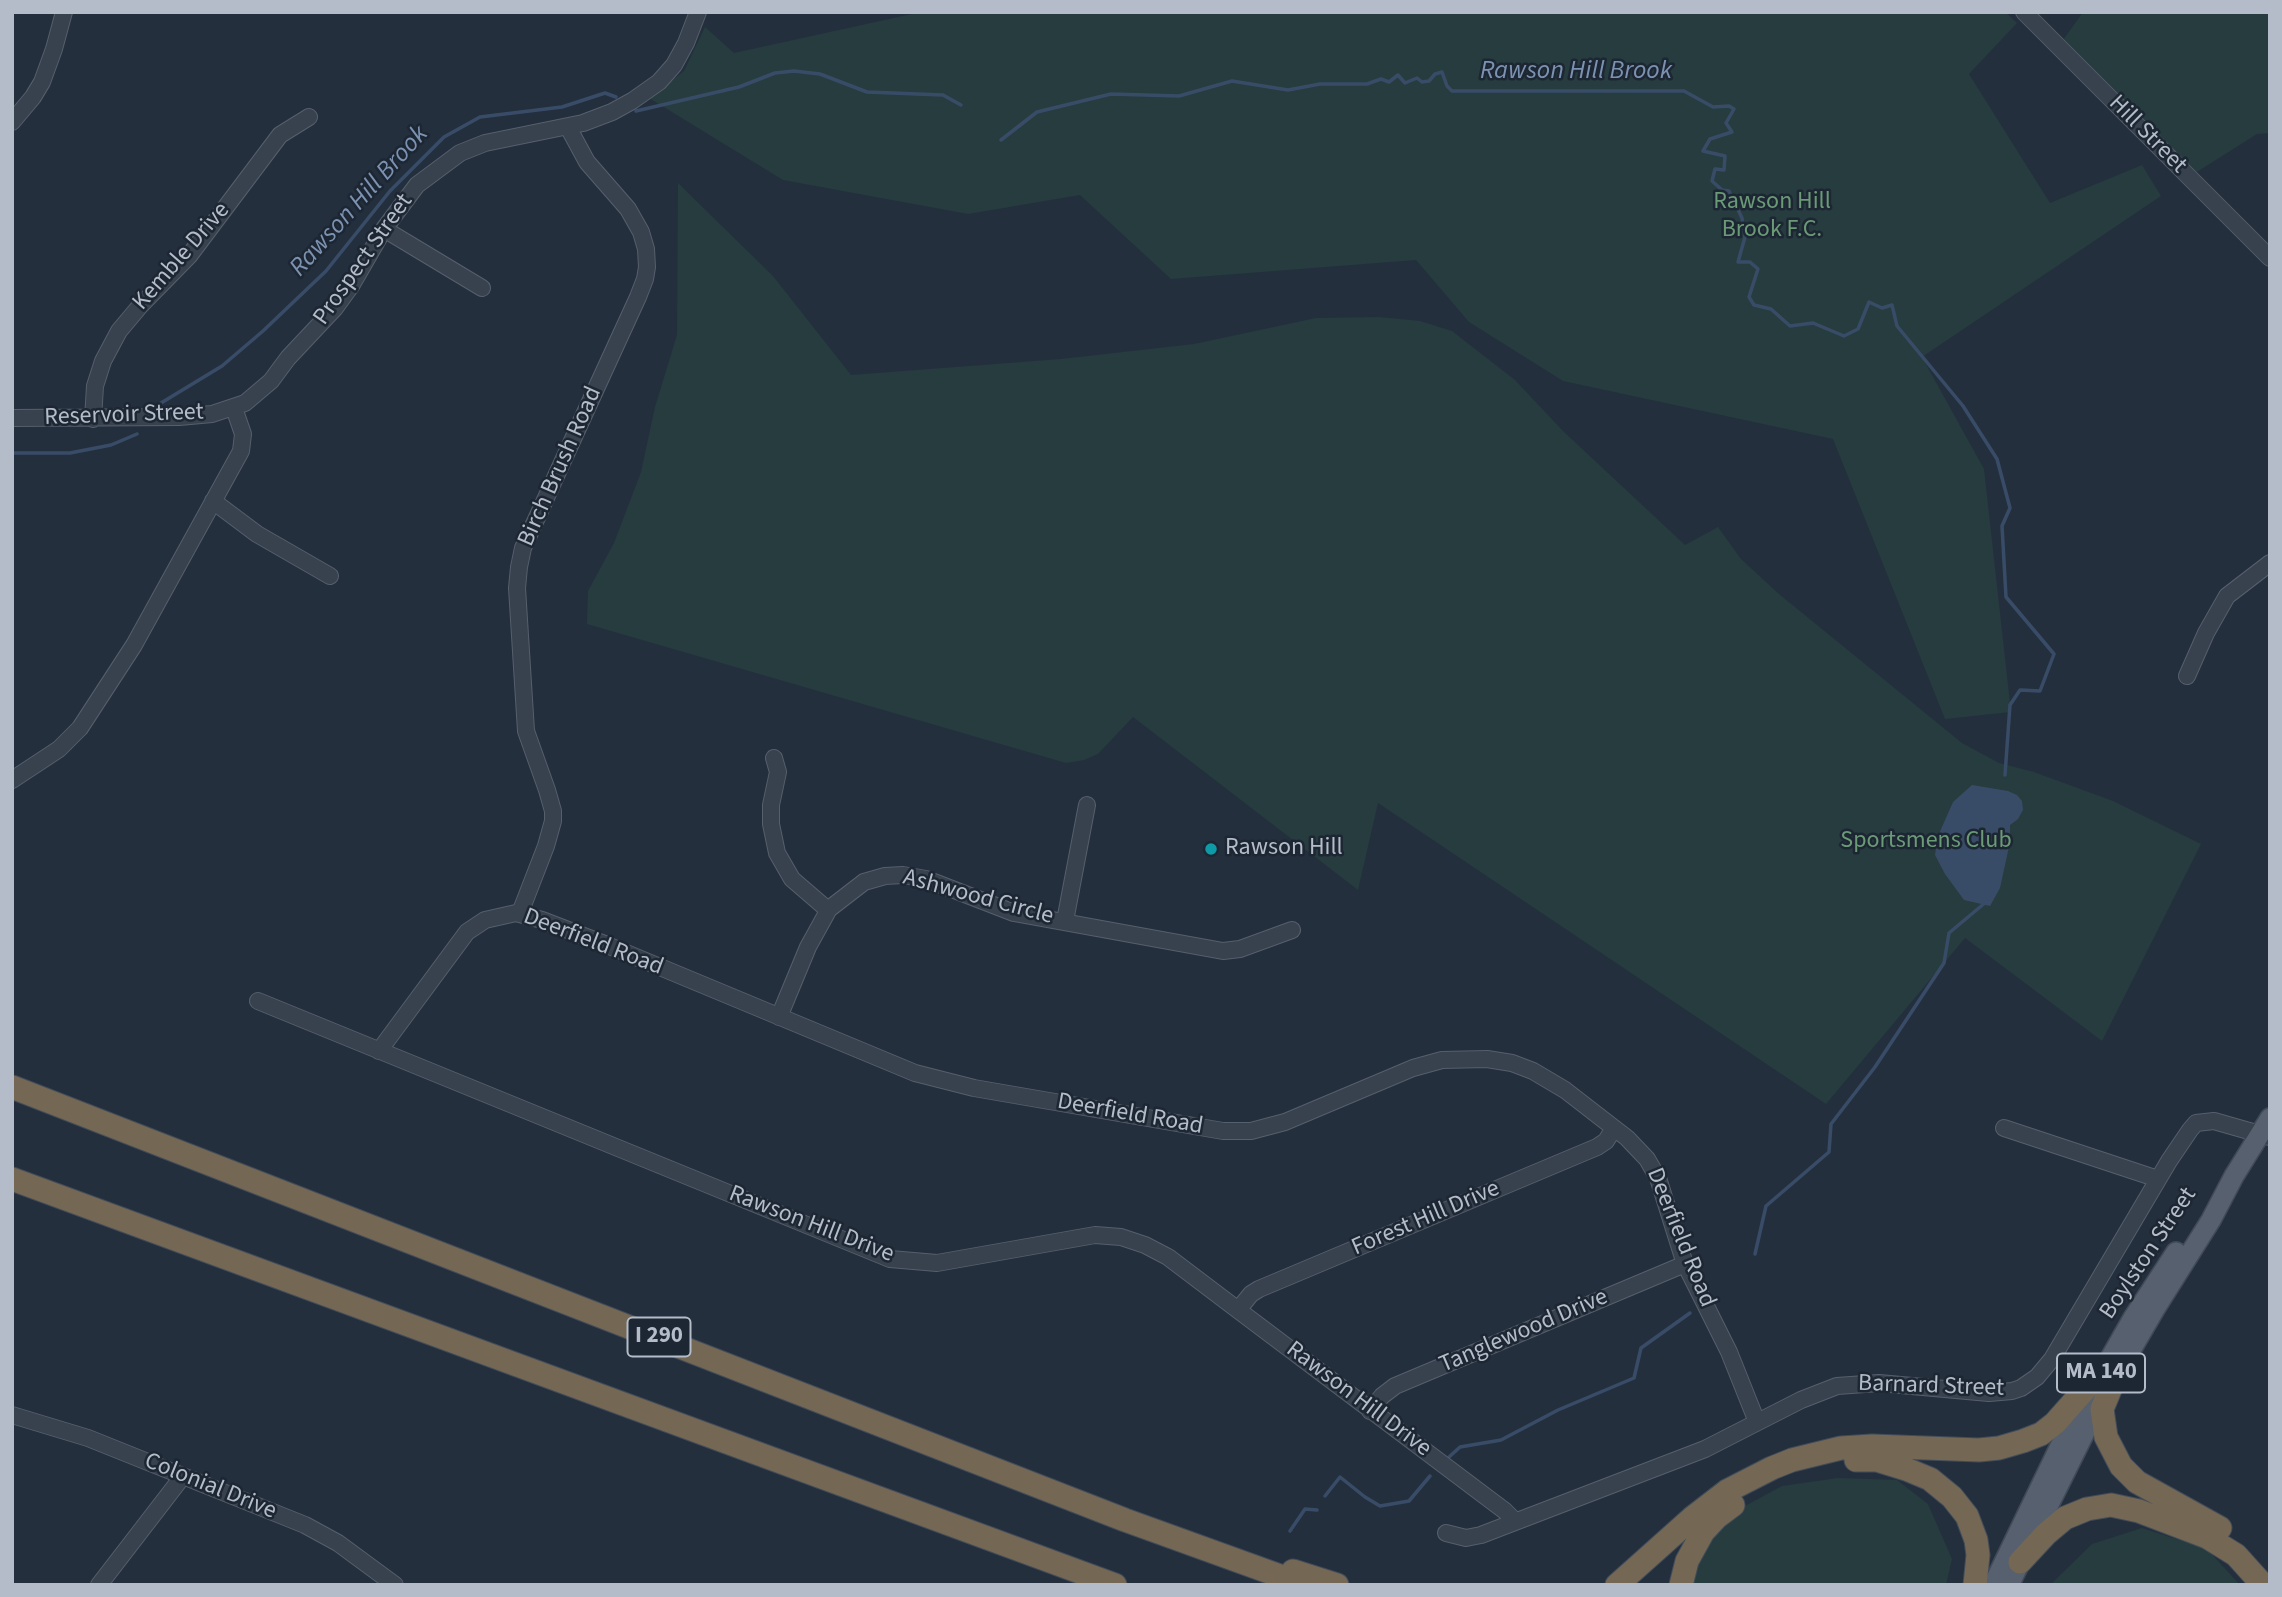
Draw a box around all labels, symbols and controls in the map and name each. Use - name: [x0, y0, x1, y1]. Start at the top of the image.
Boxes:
- water label: Rawson Hill Brook: [1480, 56, 1672, 88]
- street label: Hill Street: [2102, 90, 2192, 180]
- water label: Rawson Hill Brook: [284, 120, 436, 284]
- street label: Prospect Street: [308, 189, 420, 331]
- park label: Rawson Hill Brook F.C.: [1713, 189, 1831, 245]
- street label: Kemble Drive: [127, 197, 237, 317]
- street label: Birch Brush Road: [513, 383, 609, 551]
- street label: Reservoir Street: [44, 399, 204, 433]
- park label: Sportsmens Club: [1840, 828, 2012, 856]
- place label: Rawson Hill: [1225, 835, 1343, 863]
- marker: Rawson Hill: [1203, 841, 1219, 857]
- street label: Ashwood Circle: [900, 864, 1056, 932]
- street label: Deerfield Road: [519, 903, 667, 983]
- street label: Deerfield Road: [1055, 1088, 1205, 1142]
- street label: Deerfield Road: [1639, 1164, 1721, 1312]
- street label: Forest Hill Drive: [1348, 1175, 1504, 1263]
- street label: Rawson Hill Drive: [724, 1180, 898, 1270]
- street label: Boylston Street: [2094, 1183, 2204, 1325]
- street label: Tanglewood Drive: [1436, 1284, 1612, 1380]
- road number: I 290: [628, 1318, 690, 1356]
- street label: Rawson Hill Drive: [1280, 1336, 1436, 1464]
- road number: MA 140: [2057, 1354, 2145, 1392]
- street label: Barnard Street: [1857, 1370, 2005, 1404]
- street label: Colonial Drive: [140, 1447, 280, 1527]

